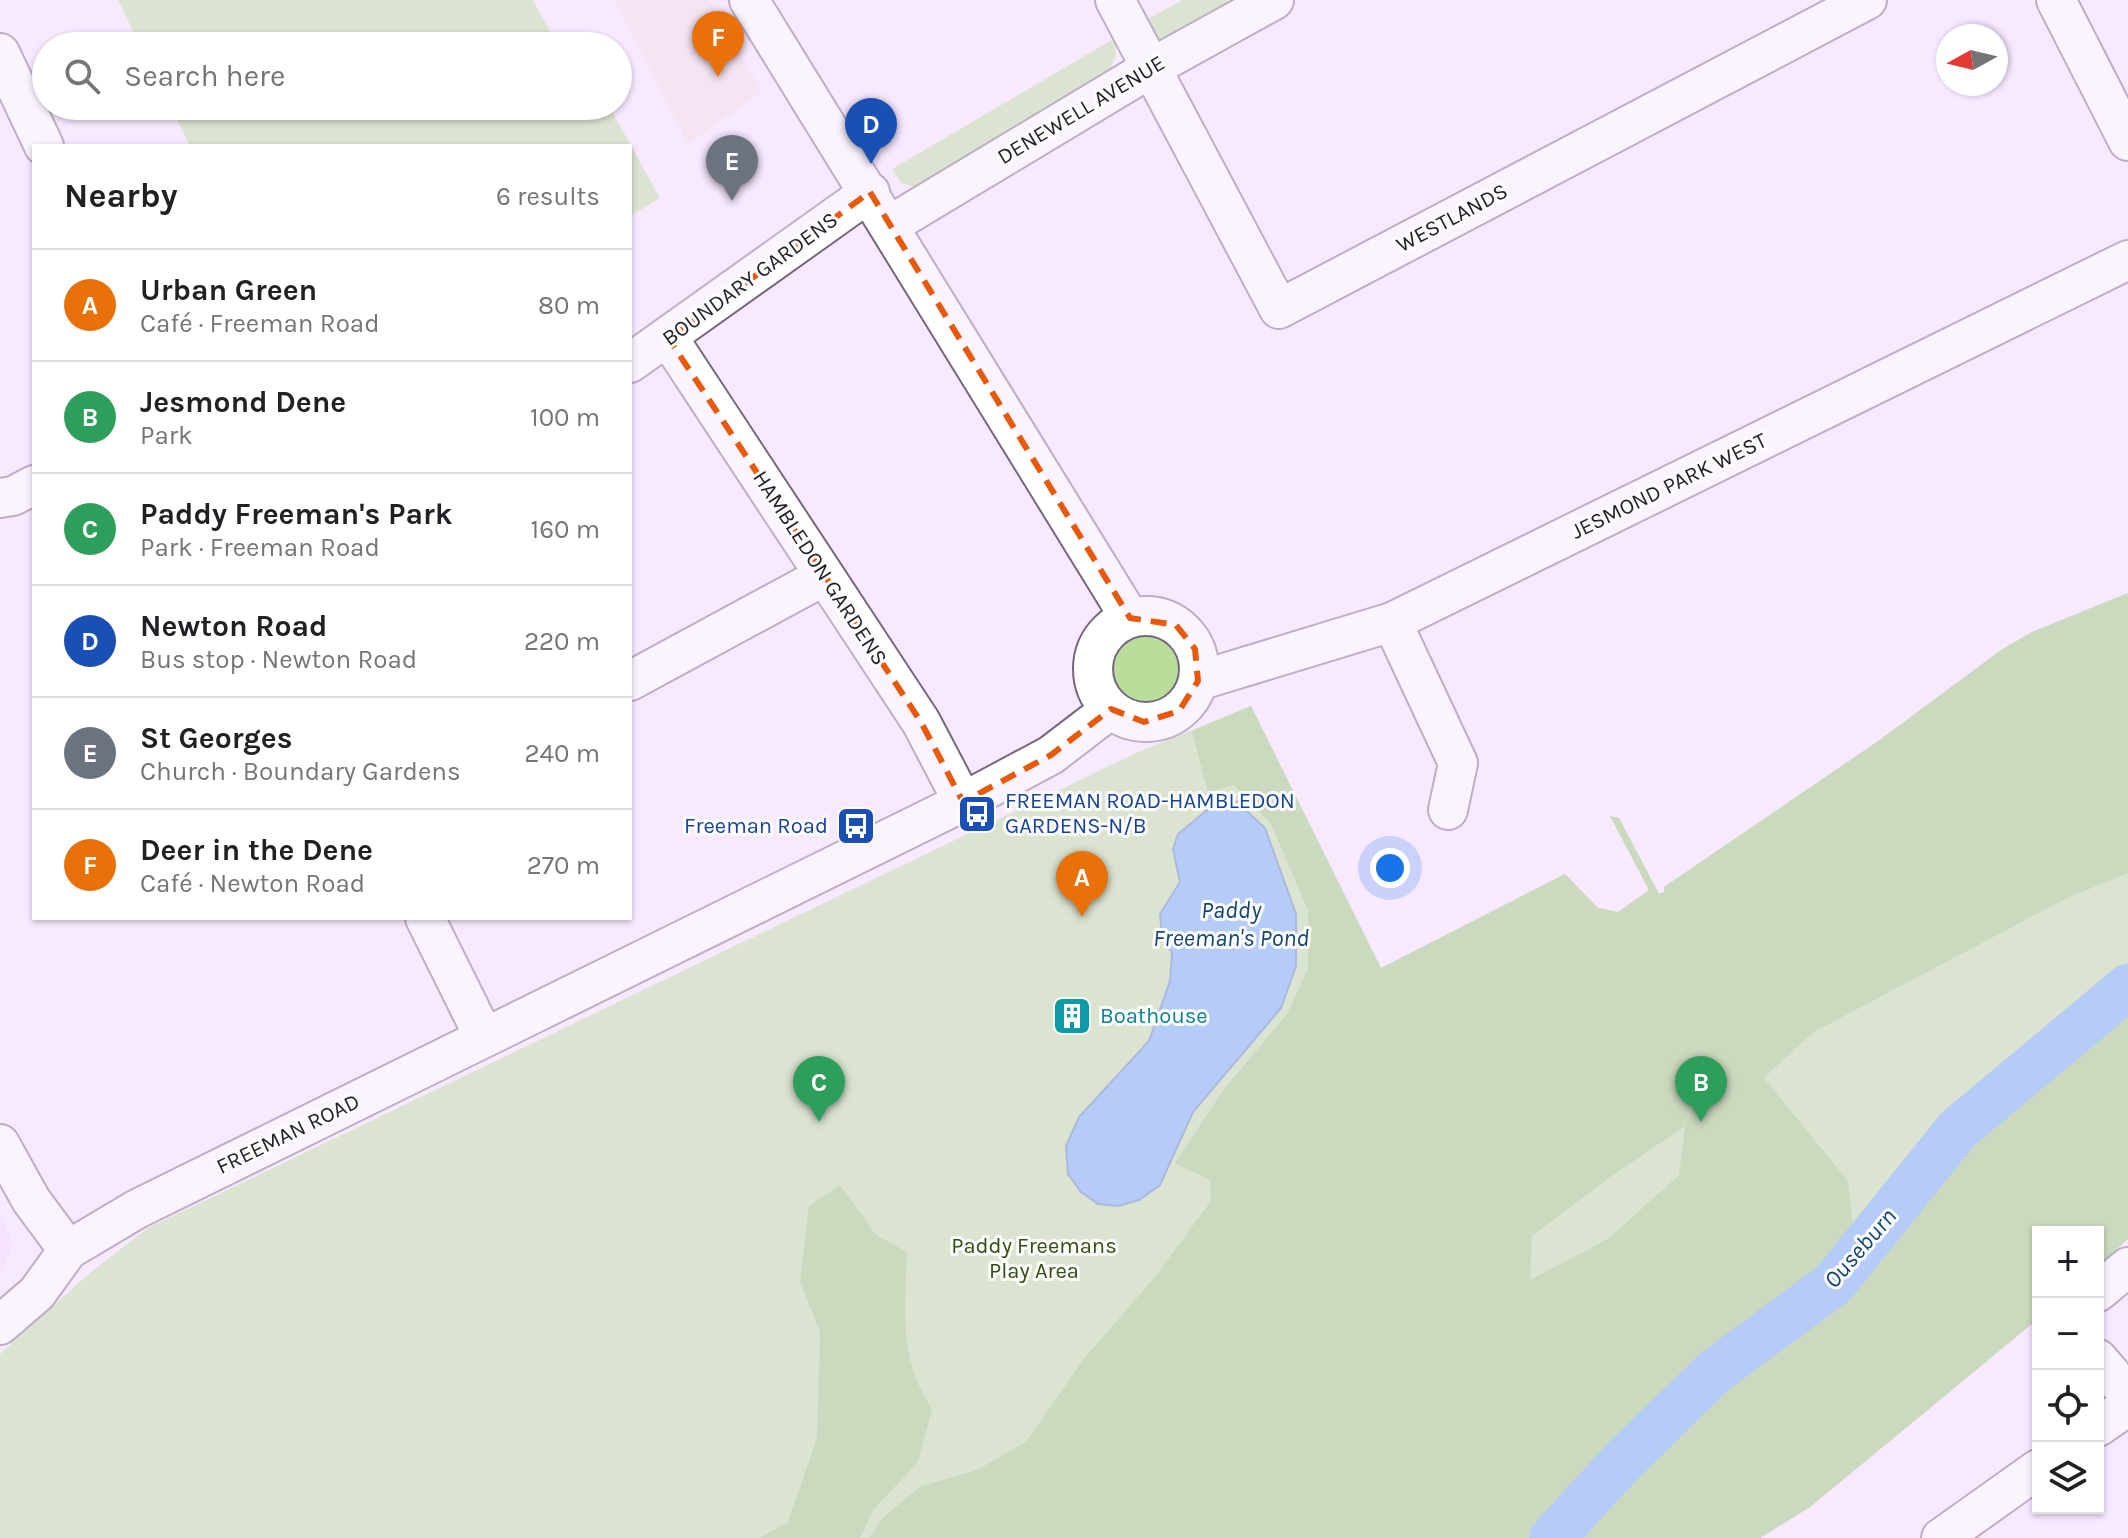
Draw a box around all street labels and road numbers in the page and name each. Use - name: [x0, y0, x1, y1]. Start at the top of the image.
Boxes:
- street label: DENEWELL AVENUE: [993, 50, 1169, 170]
- street label: WESTLANDS: [1392, 178, 1512, 258]
- street label: BOUNDARY GARDENS: [657, 207, 843, 351]
- street label: JESMOND PARK WEST: [1567, 427, 1771, 545]
- street label: HAMBLEDON GARDENS: [747, 466, 893, 670]
- street label: FREEMAN ROAD: [212, 1088, 364, 1180]

